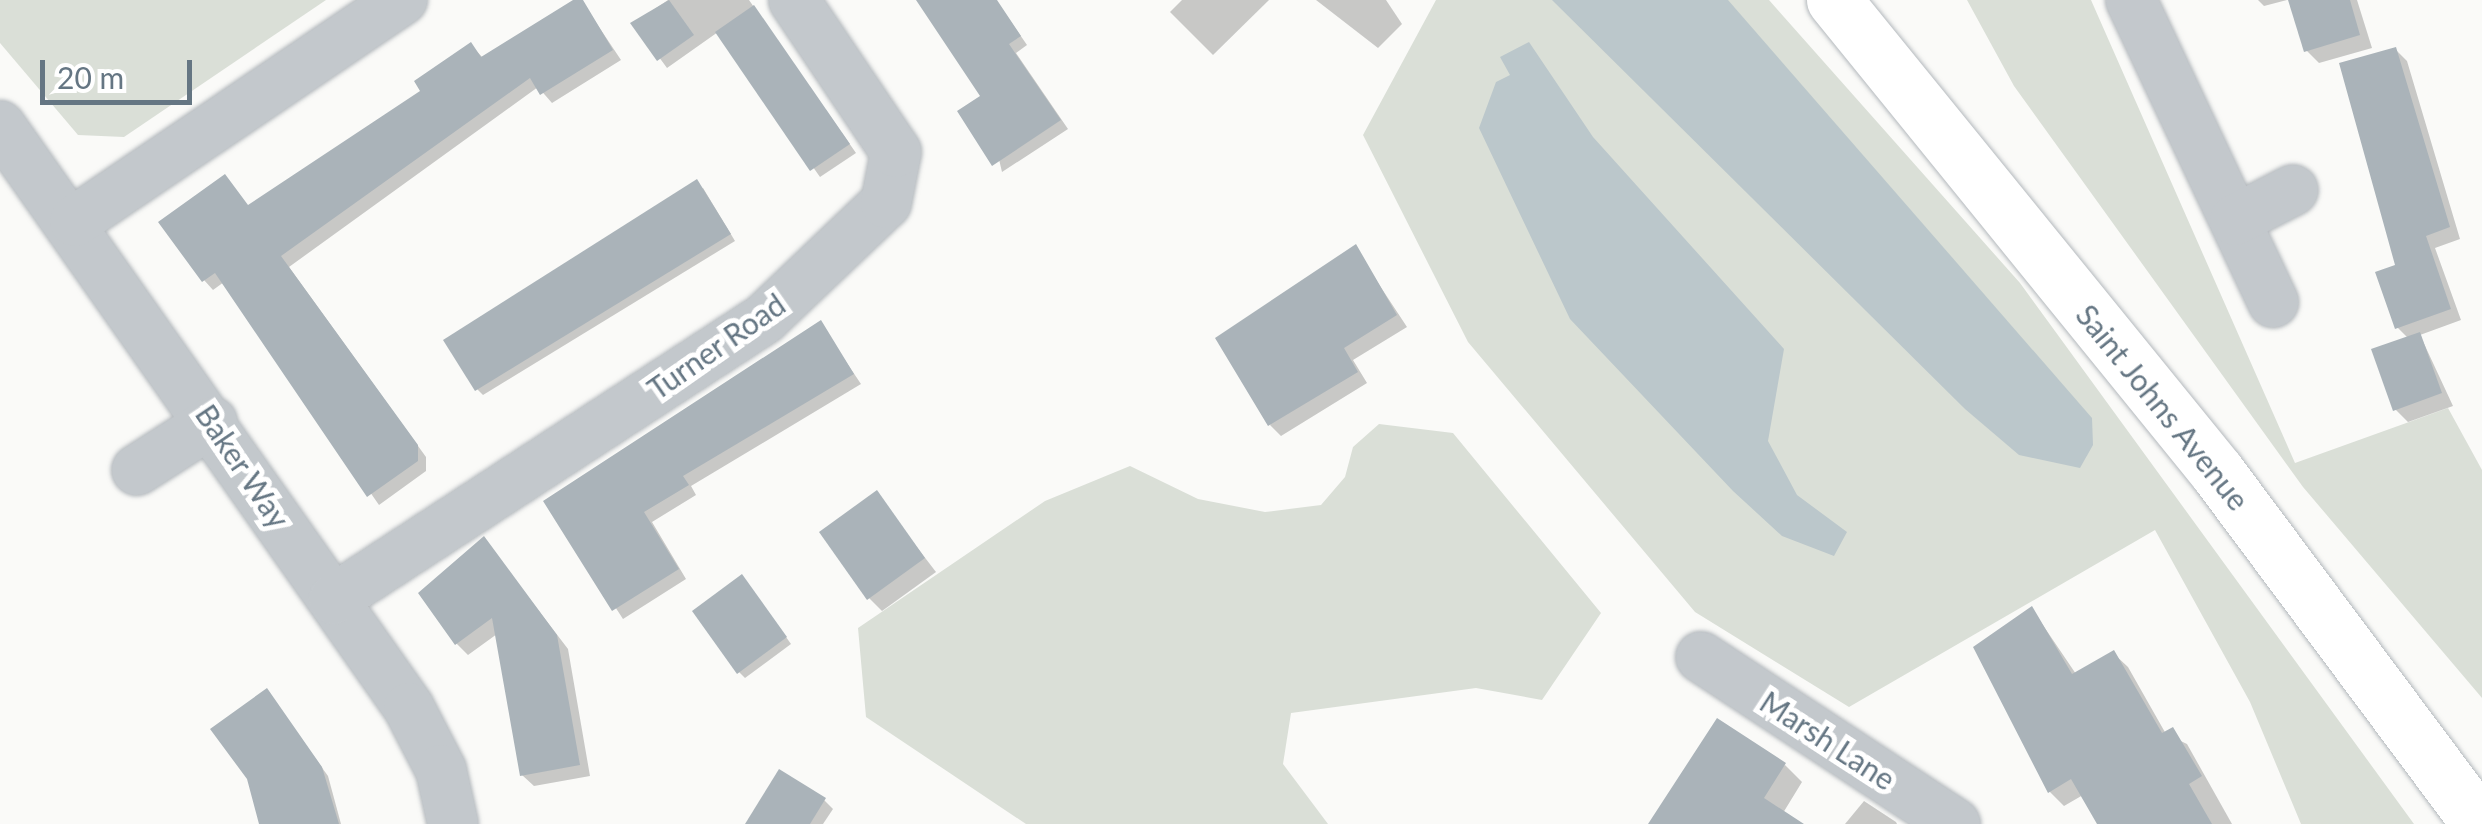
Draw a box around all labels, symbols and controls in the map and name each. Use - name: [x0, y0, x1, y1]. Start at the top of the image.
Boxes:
- scale bar: [45, 40, 198, 102]
- text: 20 m: [57, 59, 124, 95]
- street label: Turner Road: [640, 285, 792, 407]
- street label: Saint Johns Avenue: [2069, 296, 2257, 518]
- street label: Baker Way: [188, 397, 298, 535]
- street label: Marsh Lane: [1754, 683, 1902, 797]

